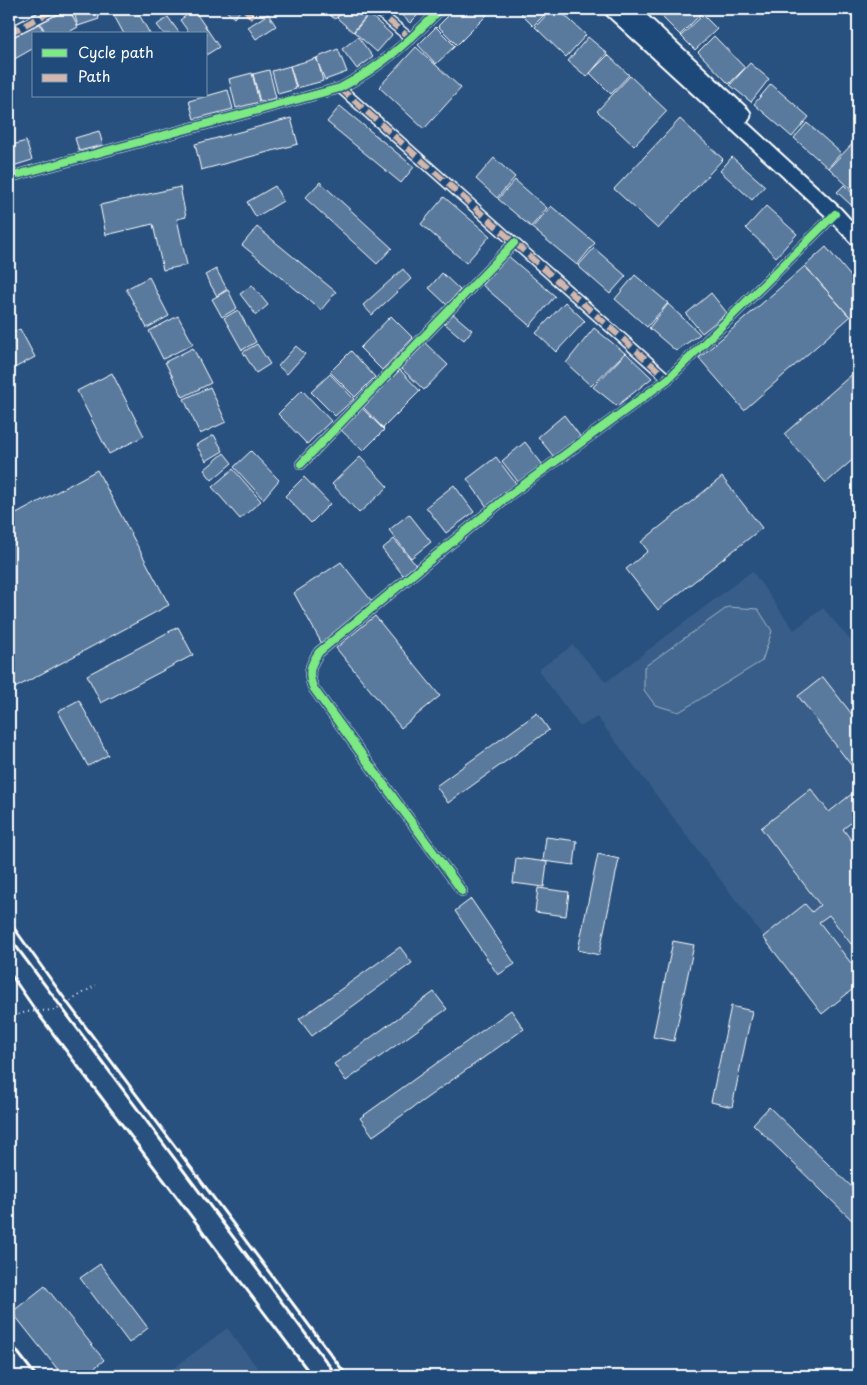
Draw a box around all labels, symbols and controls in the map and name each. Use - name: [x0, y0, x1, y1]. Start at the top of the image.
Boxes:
- legend: [32, 32, 208, 98]
- text: Cycle path: [78, 40, 154, 63]
- text: Path: [78, 64, 110, 87]

